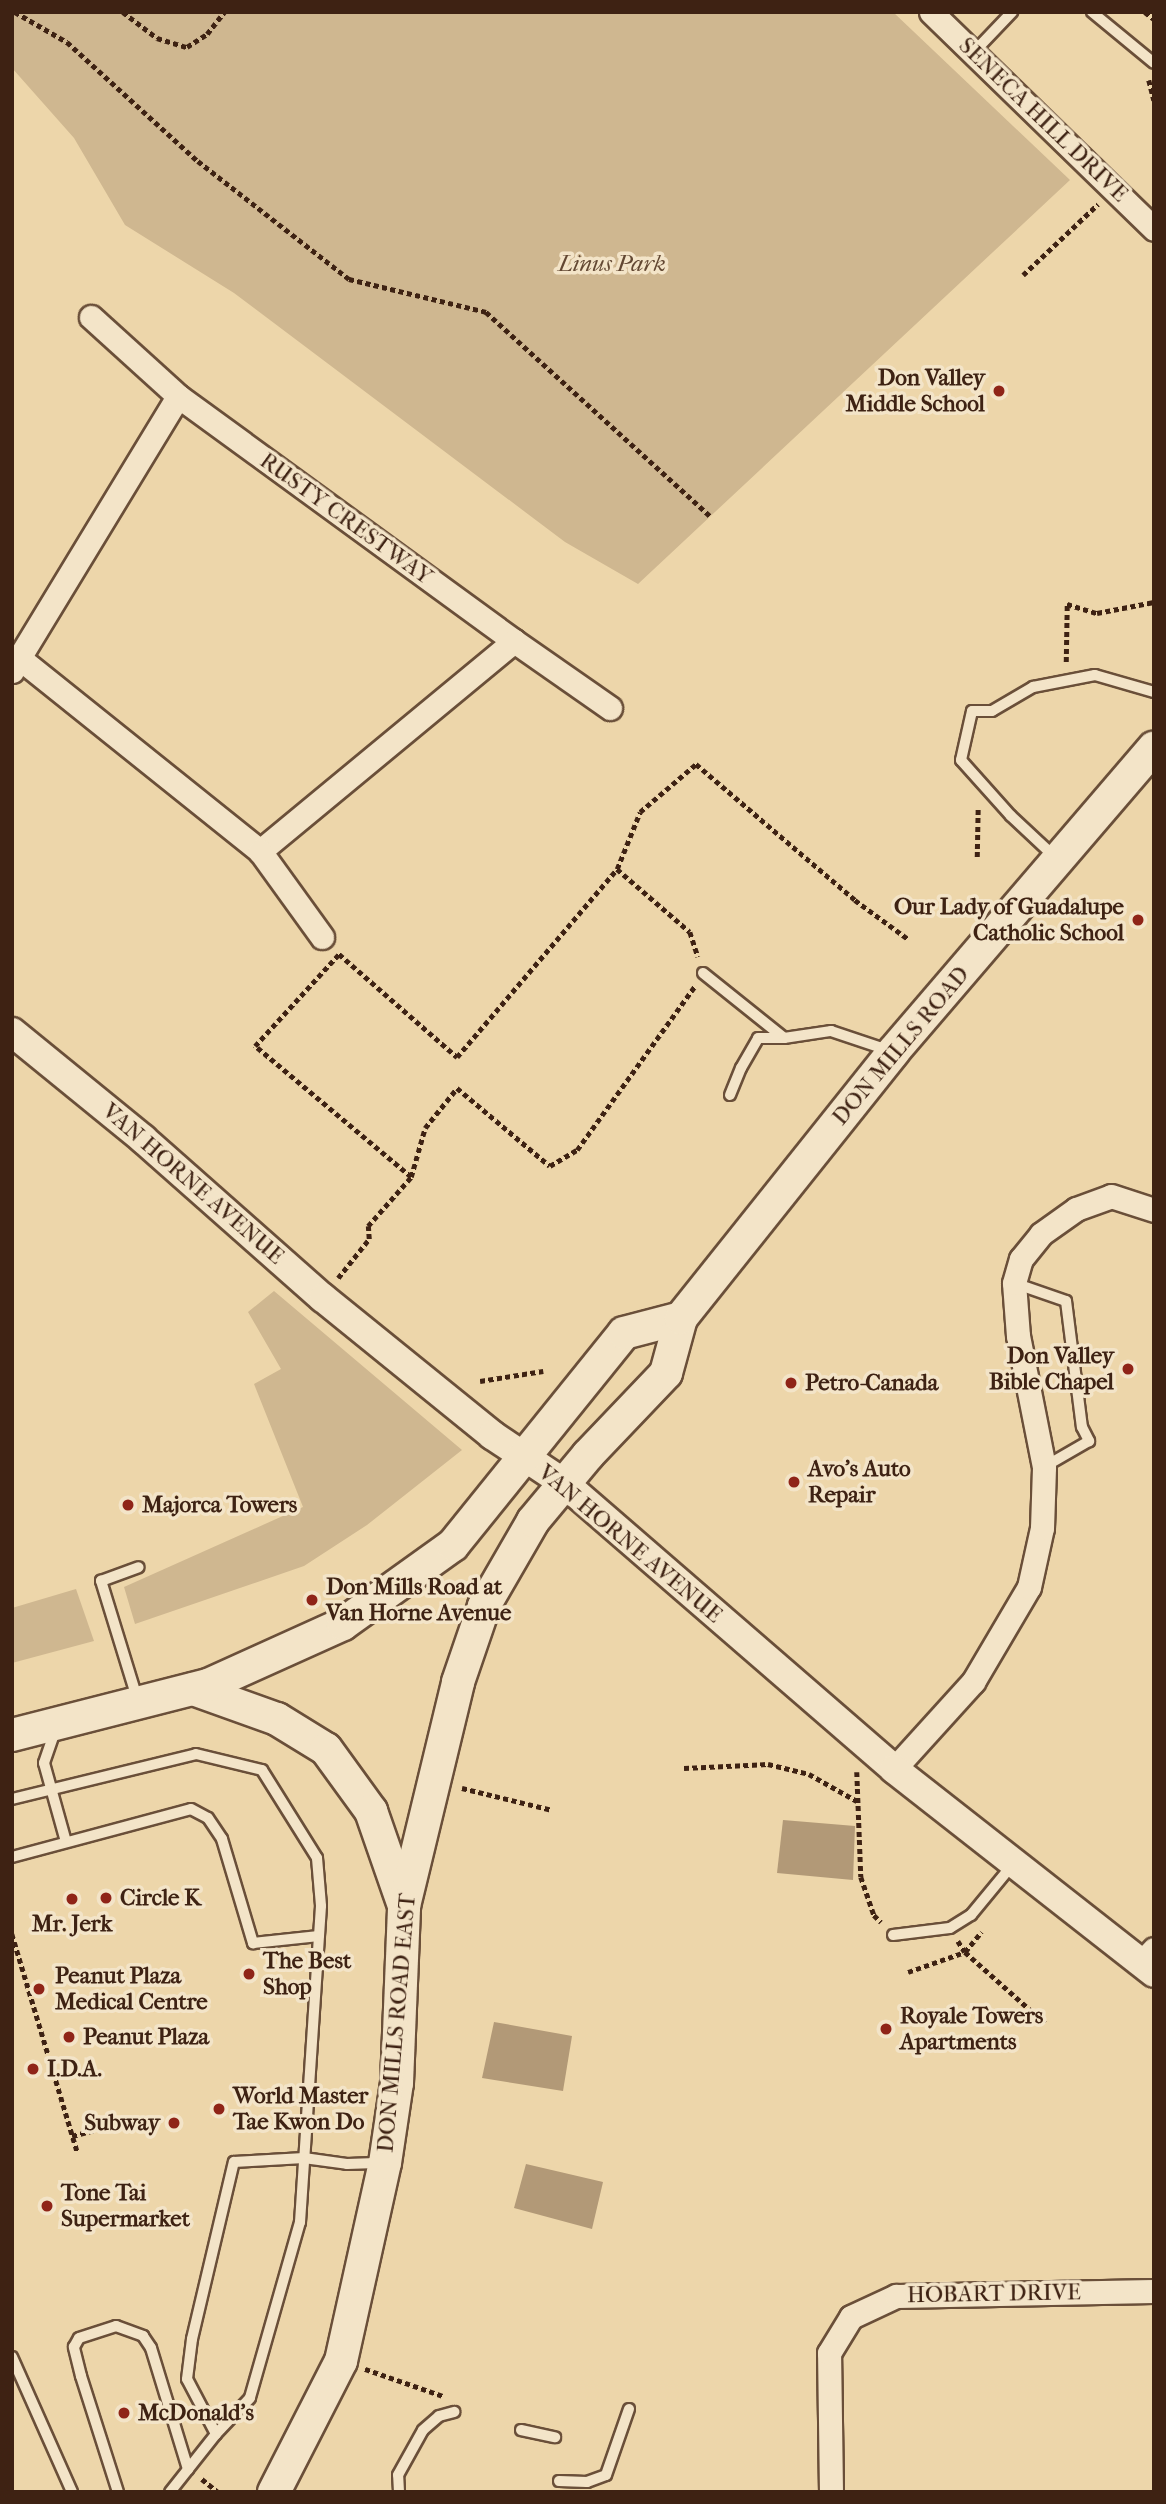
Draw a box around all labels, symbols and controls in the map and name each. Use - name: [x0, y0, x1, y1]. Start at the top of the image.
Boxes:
- street label: SENECA HILL DRIVE: [953, 32, 1133, 208]
- park label: Linus Park: [558, 250, 666, 278]
- place label: Don Valley Middle School: [846, 364, 985, 418]
- marker: Don Valley Middle School: [991, 383, 1007, 399]
- street label: RUSTY CRESTWAY: [254, 447, 438, 591]
- place label: Our Lady of Guadalupe Catholic School: [894, 893, 1124, 947]
- marker: Our Lady of Guadalupe Catholic School: [1130, 912, 1146, 928]
- street label: DON MILLS ROAD: [827, 961, 975, 1131]
- street label: VAN HORNE AVENUE: [96, 1098, 290, 1270]
- place label: Don Valley Bible Chapel: [989, 1342, 1114, 1396]
- marker: Don Valley Bible Chapel: [1120, 1361, 1136, 1377]
- place label: Petro-Canada: [805, 1369, 938, 1397]
- marker: Petro-Canada: [783, 1375, 799, 1391]
- place label: Avo's Auto Repair: [808, 1455, 911, 1509]
- street label: VAN HORNE AVENUE: [532, 1459, 728, 1629]
- marker: Avo's Auto Repair: [786, 1474, 802, 1490]
- place label: Majorca Towers: [142, 1491, 297, 1519]
- marker: Majorca Towers: [120, 1497, 136, 1513]
- place label: Don Mills Road at Van Horne Avenue: [326, 1573, 511, 1627]
- marker: Don Mills Road at Van Horne Avenue: [304, 1592, 320, 1608]
- place label: Circle K: [120, 1884, 201, 1912]
- marker: Circle K: [98, 1890, 114, 1906]
- marker: Mr. Jerk: [64, 1891, 80, 1907]
- street label: DON MILLS ROAD EAST: [372, 1892, 422, 2154]
- place label: Mr. Jerk: [32, 1910, 112, 1938]
- place label: The Best Shop: [263, 1947, 351, 2001]
- place label: Peanut Plaza Medical Centre: [55, 1962, 208, 2016]
- marker: The Best Shop: [241, 1966, 257, 1982]
- marker: Peanut Plaza Medical Centre: [29, 1979, 49, 1999]
- place label: Royale Towers Apartments: [900, 2002, 1043, 2056]
- marker: Royale Towers Apartments: [878, 2021, 894, 2037]
- place label: Peanut Plaza: [83, 2023, 209, 2051]
- marker: Peanut Plaza: [61, 2029, 77, 2045]
- place label: I.D.A.: [47, 2055, 102, 2083]
- marker: I.D.A.: [25, 2061, 41, 2077]
- place label: World Master Tae Kwon Do: [233, 2082, 368, 2136]
- marker: World Master Tae Kwon Do: [211, 2101, 227, 2117]
- place label: Subway: [84, 2109, 160, 2137]
- marker: Subway: [166, 2115, 182, 2131]
- place label: Tone Tai Supermarket: [61, 2179, 190, 2233]
- marker: Tone Tai Supermarket: [39, 2198, 55, 2214]
- street label: HOBART DRIVE: [907, 2279, 1081, 2309]
- place label: McDonald's: [138, 2399, 254, 2427]
- marker: McDonald's: [116, 2405, 132, 2421]

